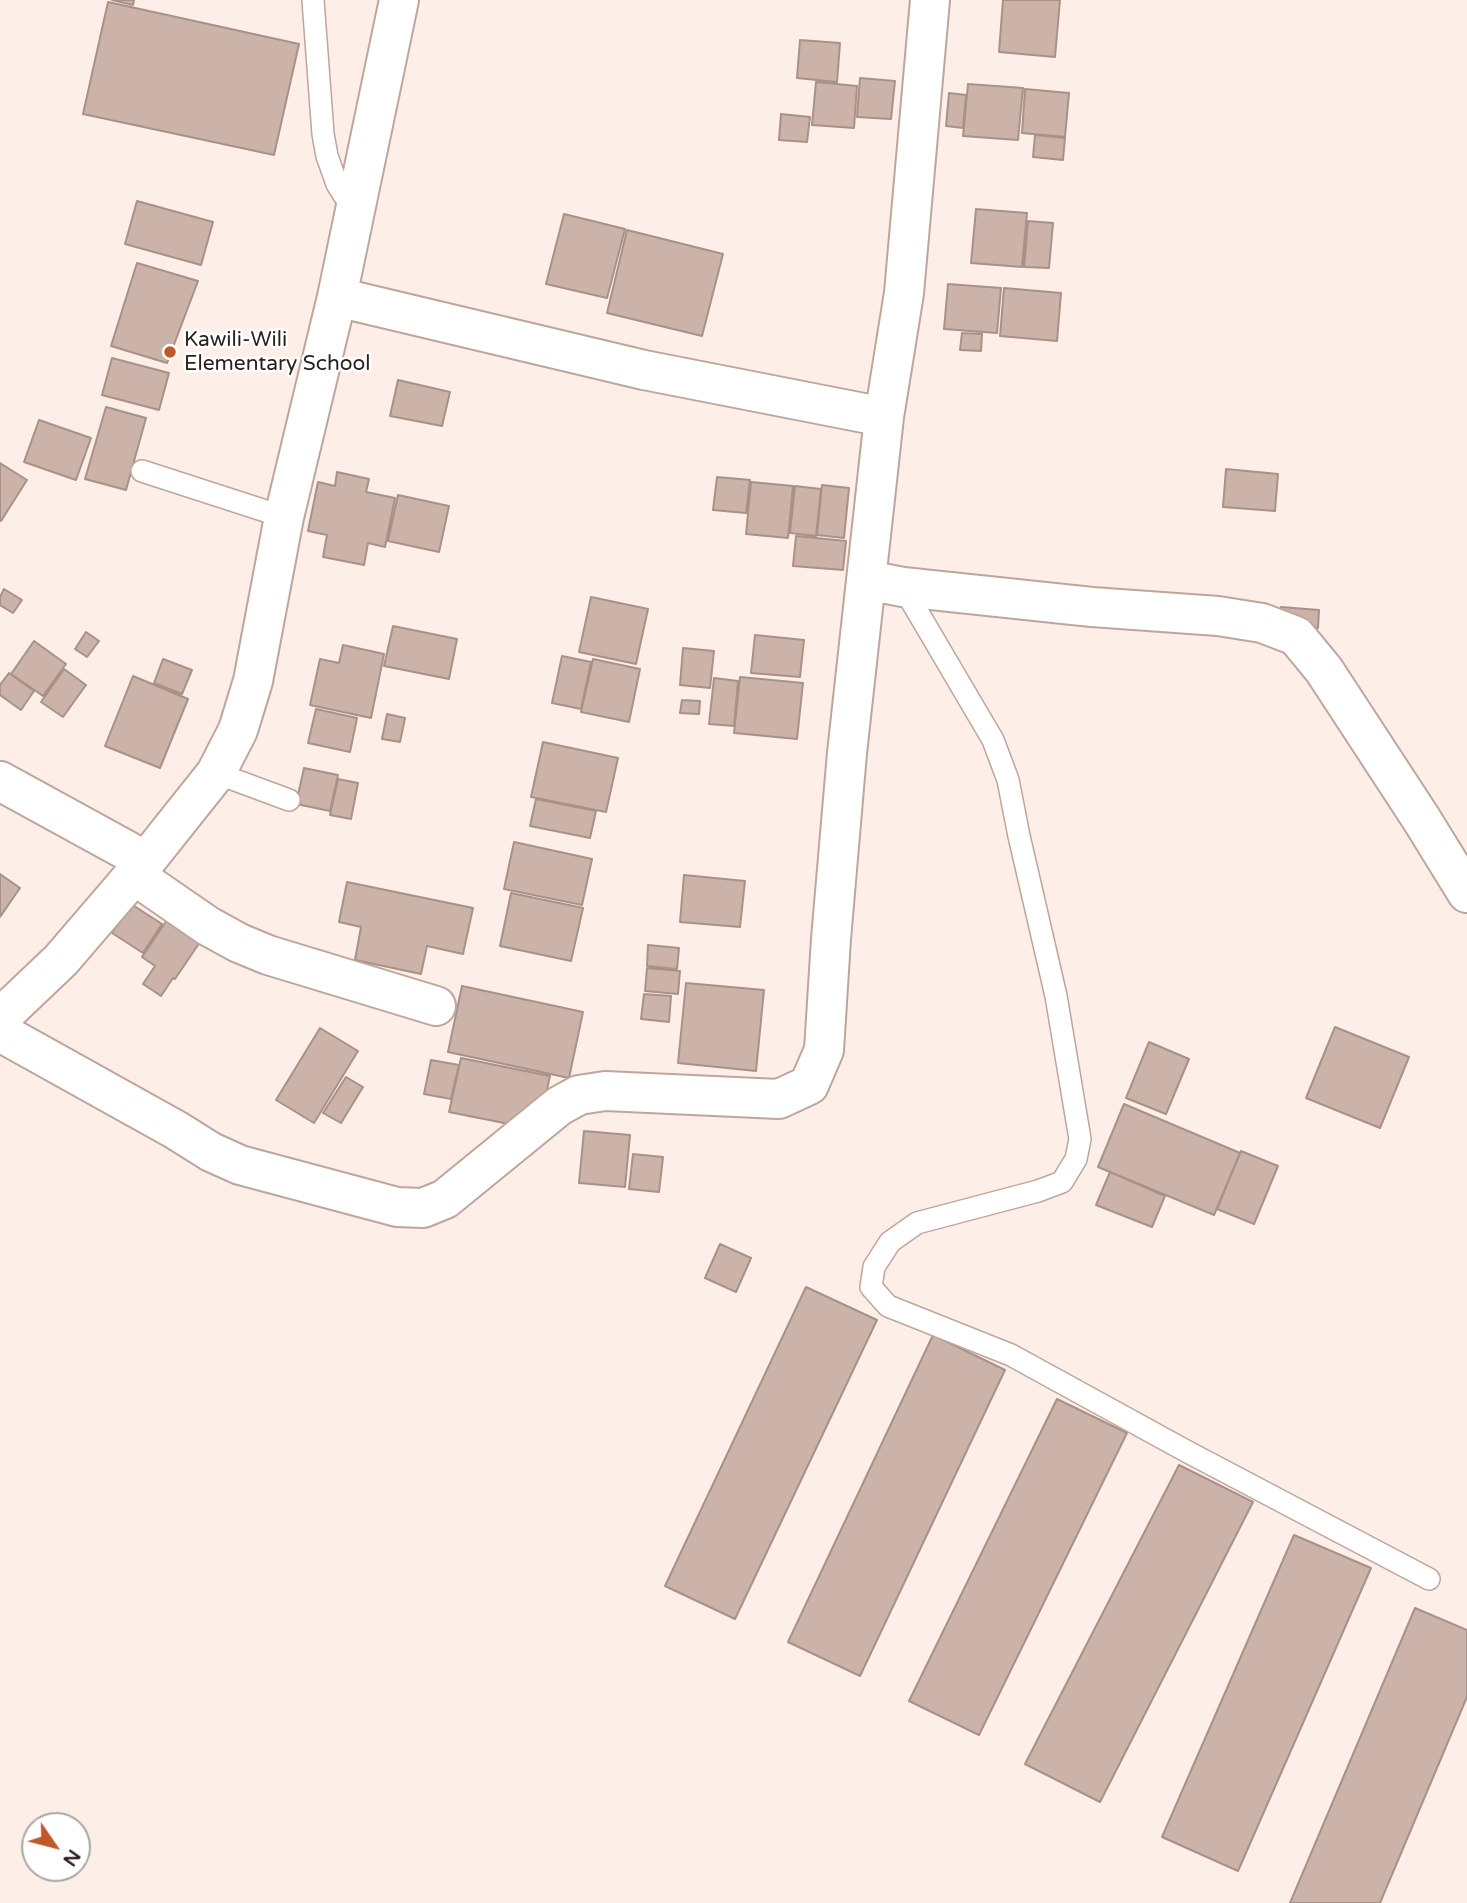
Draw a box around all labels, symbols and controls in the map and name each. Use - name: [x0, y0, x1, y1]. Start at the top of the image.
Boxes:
- place label: Kawili-Wili Elementary School: [184, 327, 371, 377]
- marker: Kawili-Wili Elementary School: [162, 344, 178, 360]
- north arrow: [21, 1812, 91, 1882]
- text: N: [58, 1845, 85, 1870]

